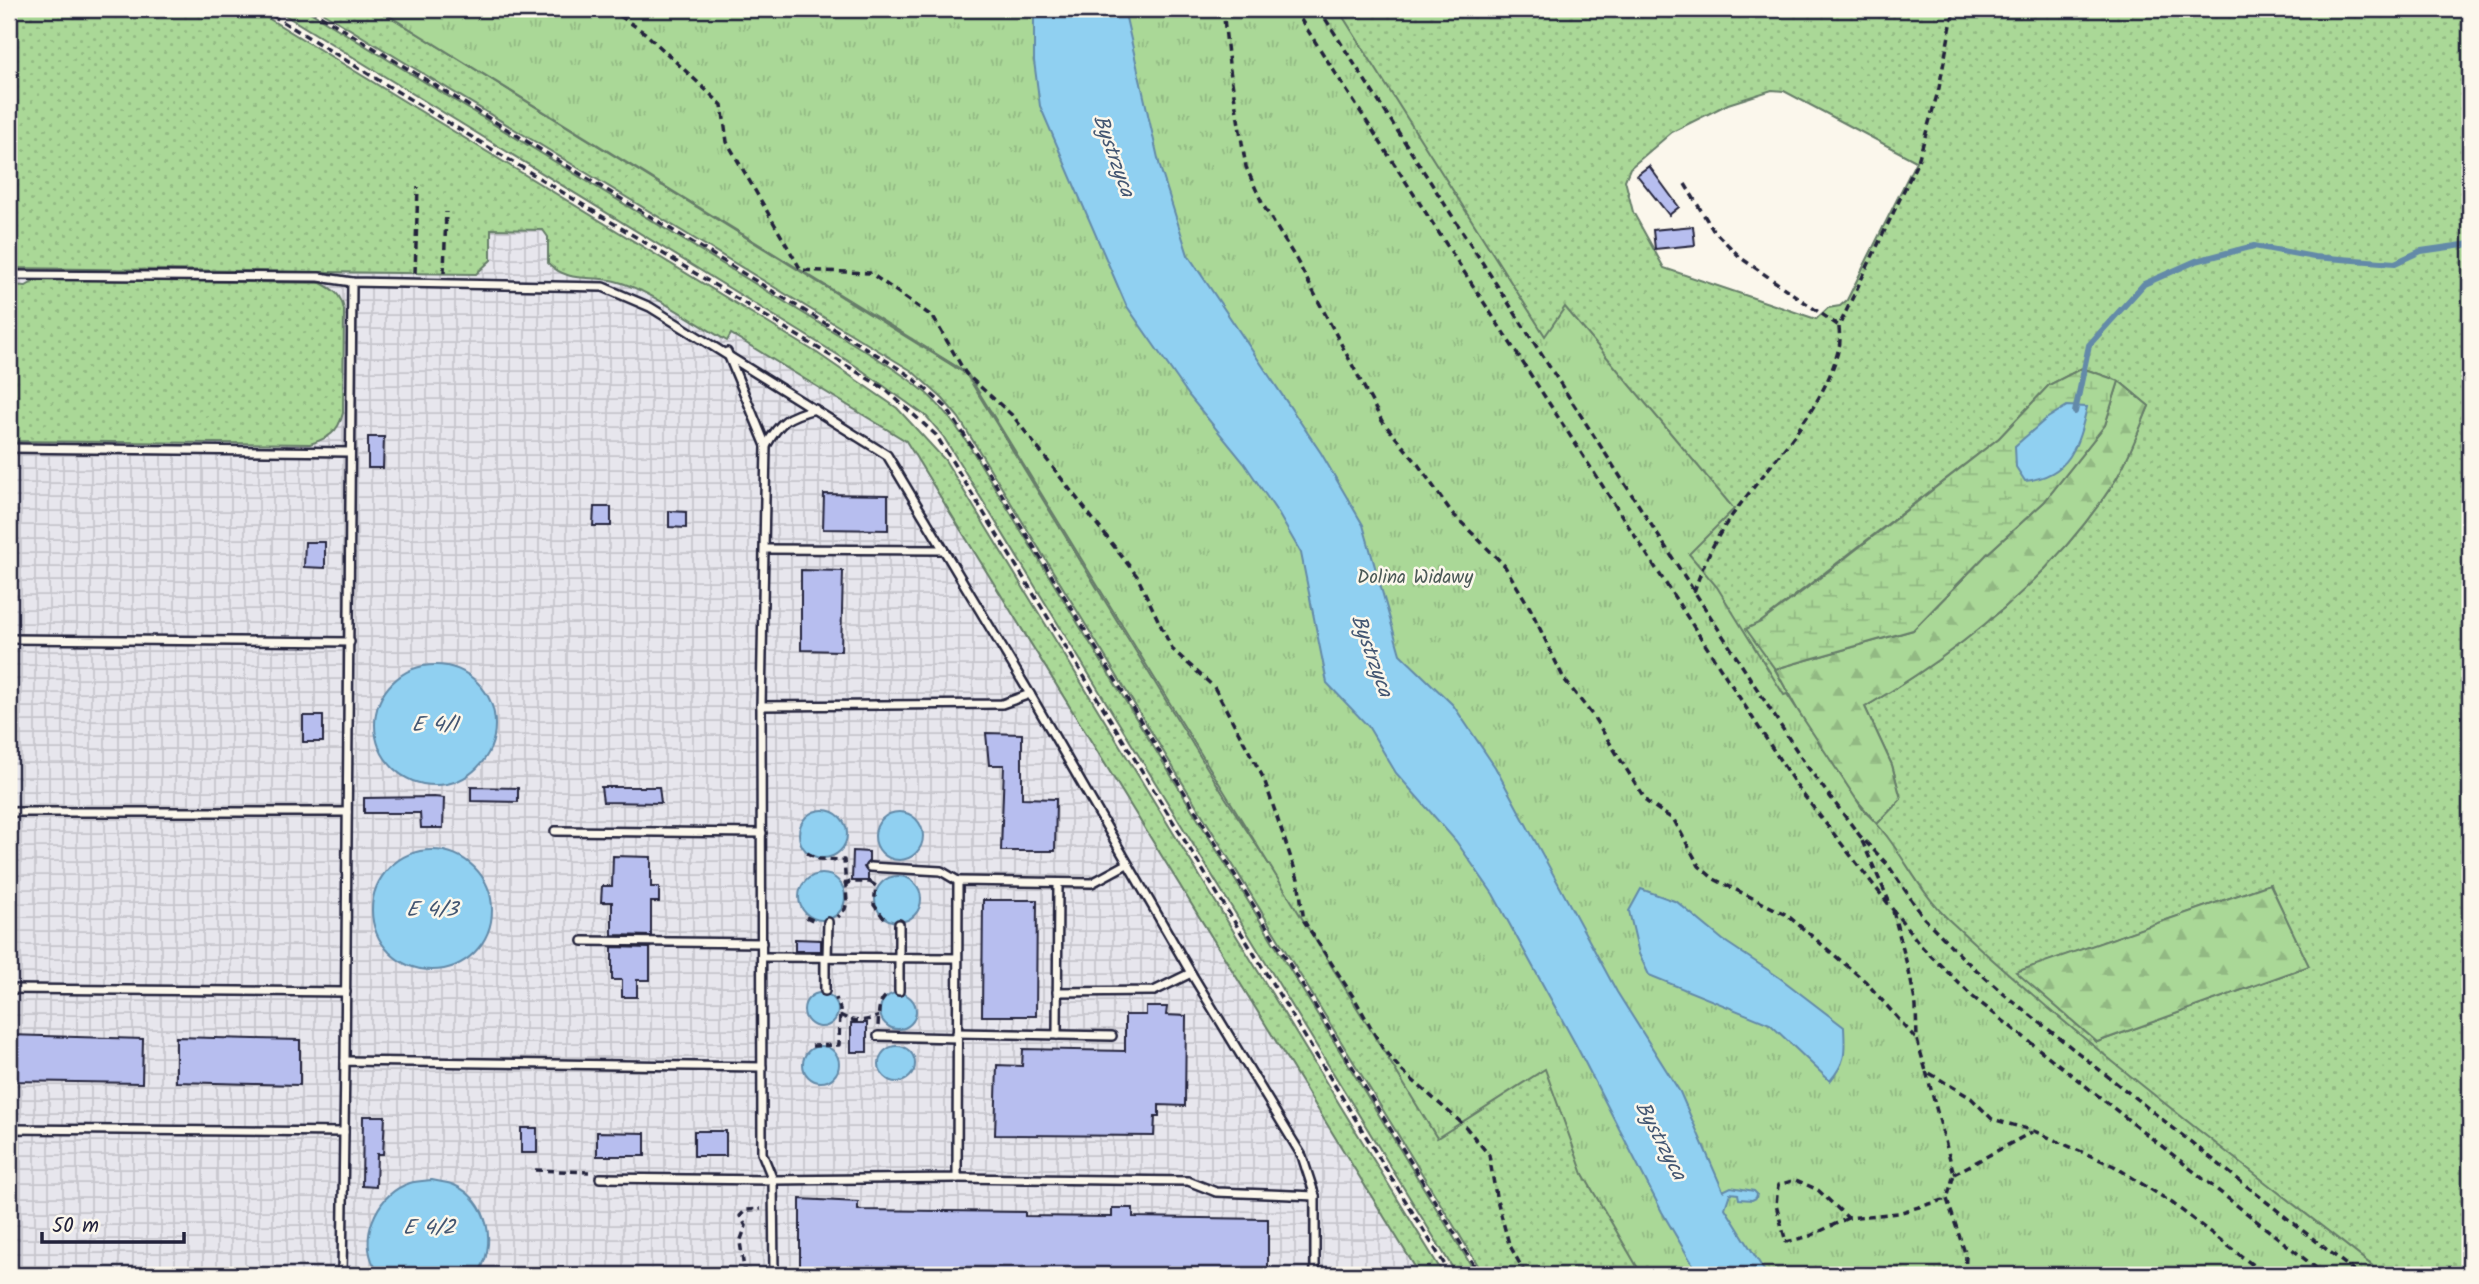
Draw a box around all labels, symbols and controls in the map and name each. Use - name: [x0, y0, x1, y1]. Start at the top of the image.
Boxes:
- water label: Bystrzyca: [1083, 110, 1144, 203]
- park label: Dolina Widawy: [1357, 563, 1474, 593]
- water label: Bystrzyca: [1341, 610, 1402, 703]
- water label: E 4/1: [412, 709, 462, 742]
- water label: E 4/3: [406, 894, 461, 927]
- water label: Bystrzyca: [1625, 1095, 1695, 1188]
- scale bar: [42, 1200, 184, 1244]
- text: 50 m: [52, 1210, 99, 1243]
- water label: E 4/2: [403, 1212, 457, 1245]

